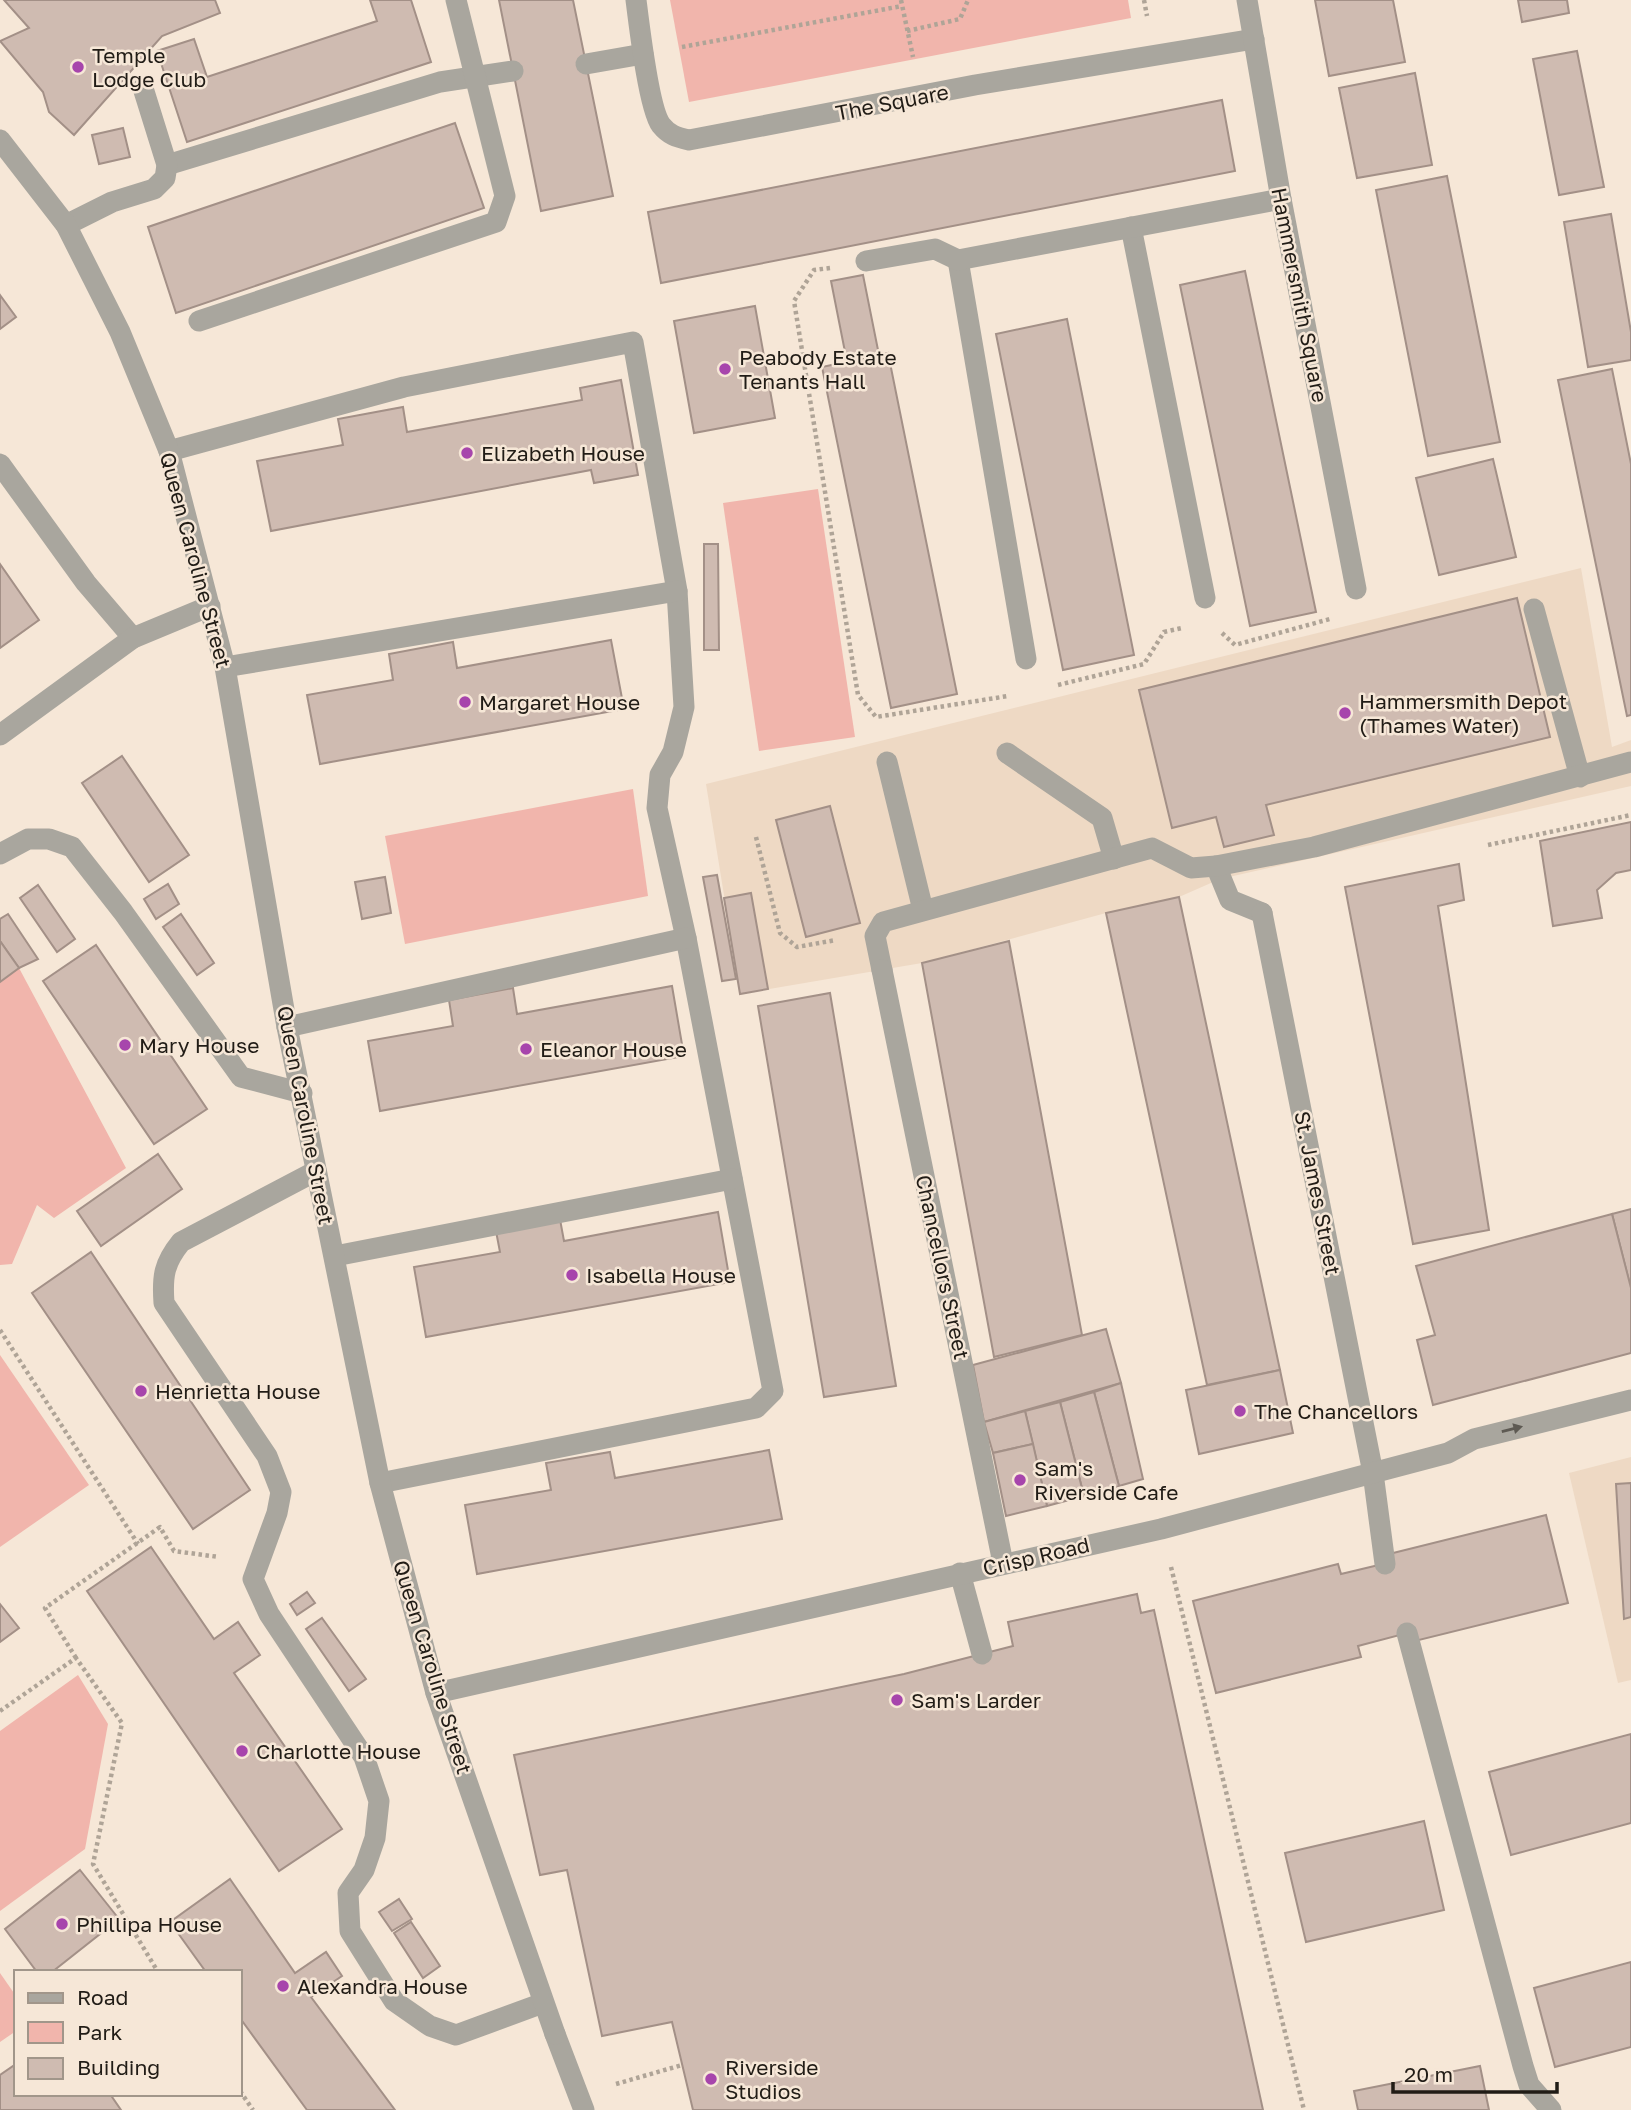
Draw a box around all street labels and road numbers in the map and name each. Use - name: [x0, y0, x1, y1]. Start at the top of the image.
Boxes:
- street label: The Square: [833, 78, 951, 126]
- street label: Hammersmith Square: [1266, 185, 1334, 405]
- street label: Queen Caroline Street: [155, 449, 237, 671]
- street label: Queen Caroline Street: [272, 1003, 340, 1227]
- street label: St. James Street: [1289, 1109, 1347, 1277]
- street label: Chancellors Street: [911, 1172, 975, 1362]
- street label: Crisp Road: [980, 1531, 1092, 1581]
- street label: Queen Caroline Street: [388, 1557, 478, 1777]

